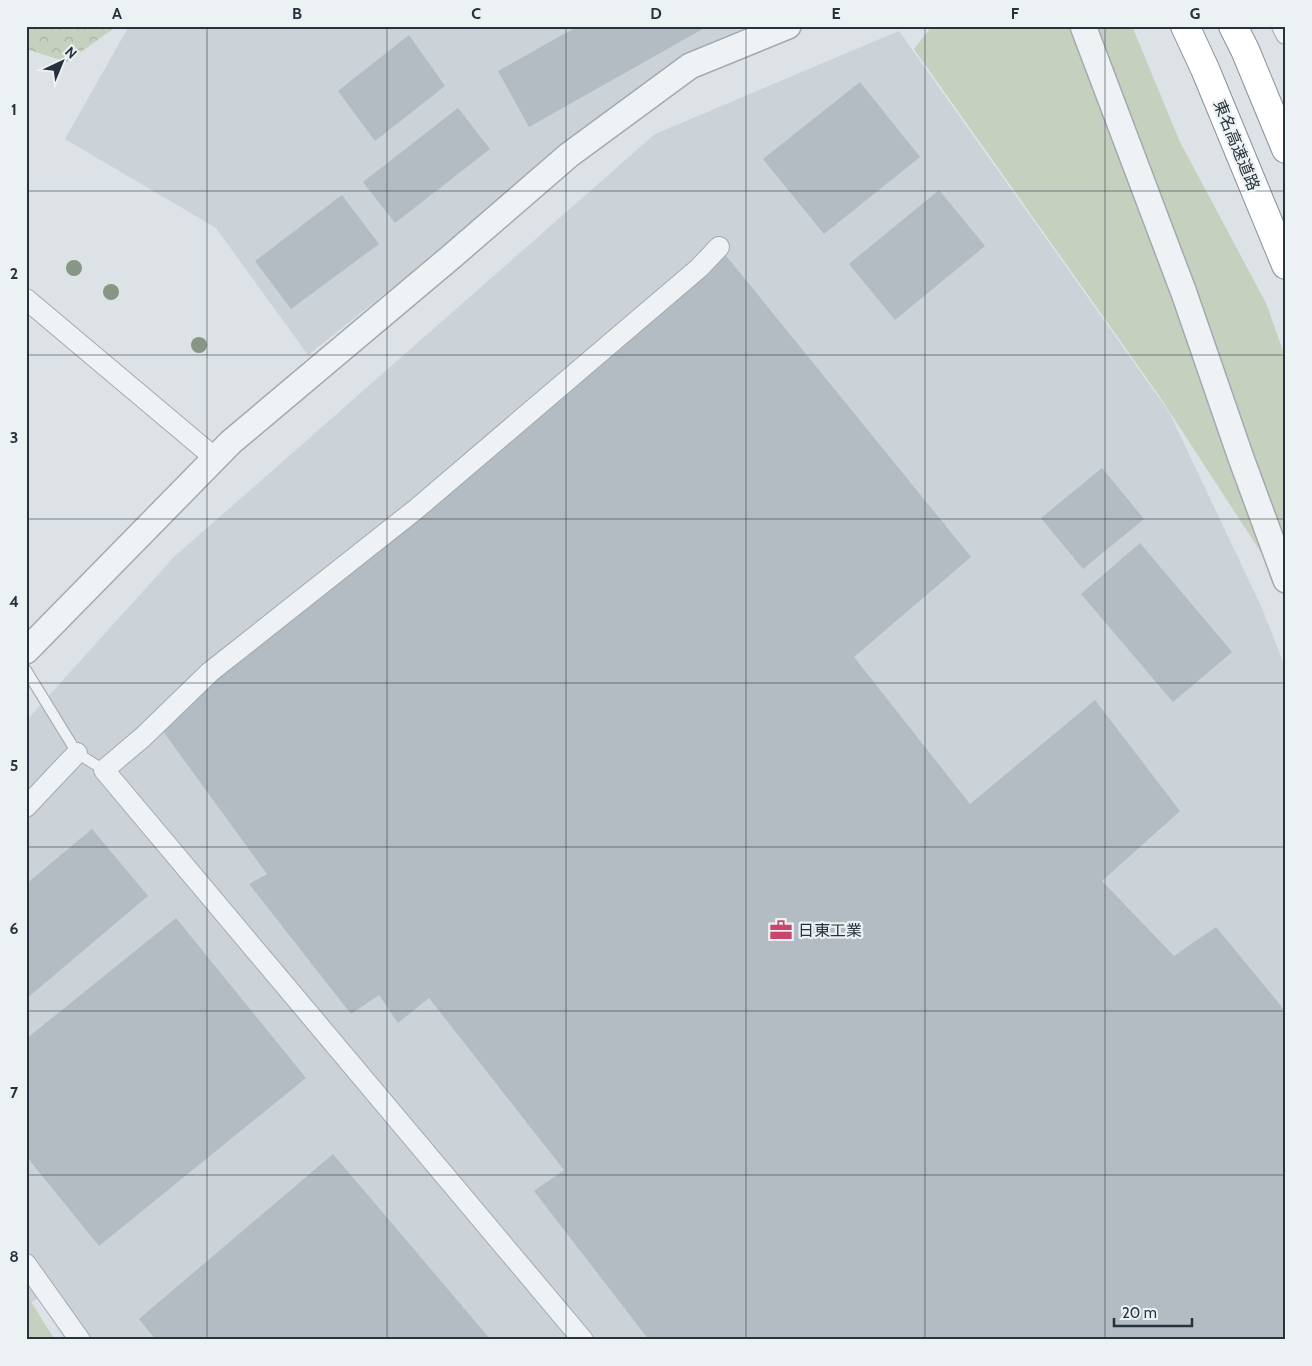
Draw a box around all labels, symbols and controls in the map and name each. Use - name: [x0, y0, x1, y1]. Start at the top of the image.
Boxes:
- text: A: [112, 4, 122, 23]
- text: B: [292, 4, 302, 23]
- text: C: [471, 4, 481, 23]
- text: D: [650, 4, 662, 23]
- text: E: [831, 4, 841, 23]
- text: F: [1011, 4, 1020, 23]
- text: G: [1190, 4, 1200, 23]
- north arrow: [38, 38, 88, 88]
- text: N: [61, 43, 81, 63]
- street label: 東名高速道路: [1210, 97, 1263, 193]
- text: 1: [11, 100, 17, 119]
- text: 2: [10, 264, 18, 283]
- text: 3: [10, 428, 18, 447]
- text: 4: [9, 592, 19, 611]
- text: 5: [10, 756, 18, 775]
- office icon: 日東工業: [768, 917, 794, 943]
- text: 6: [10, 919, 19, 938]
- place label: 日東工業: [798, 921, 862, 940]
- text: 7: [10, 1083, 19, 1102]
- text: 8: [9, 1247, 19, 1266]
- scale bar: [1114, 1296, 1192, 1328]
- text: 20 m: [1122, 1304, 1157, 1322]

